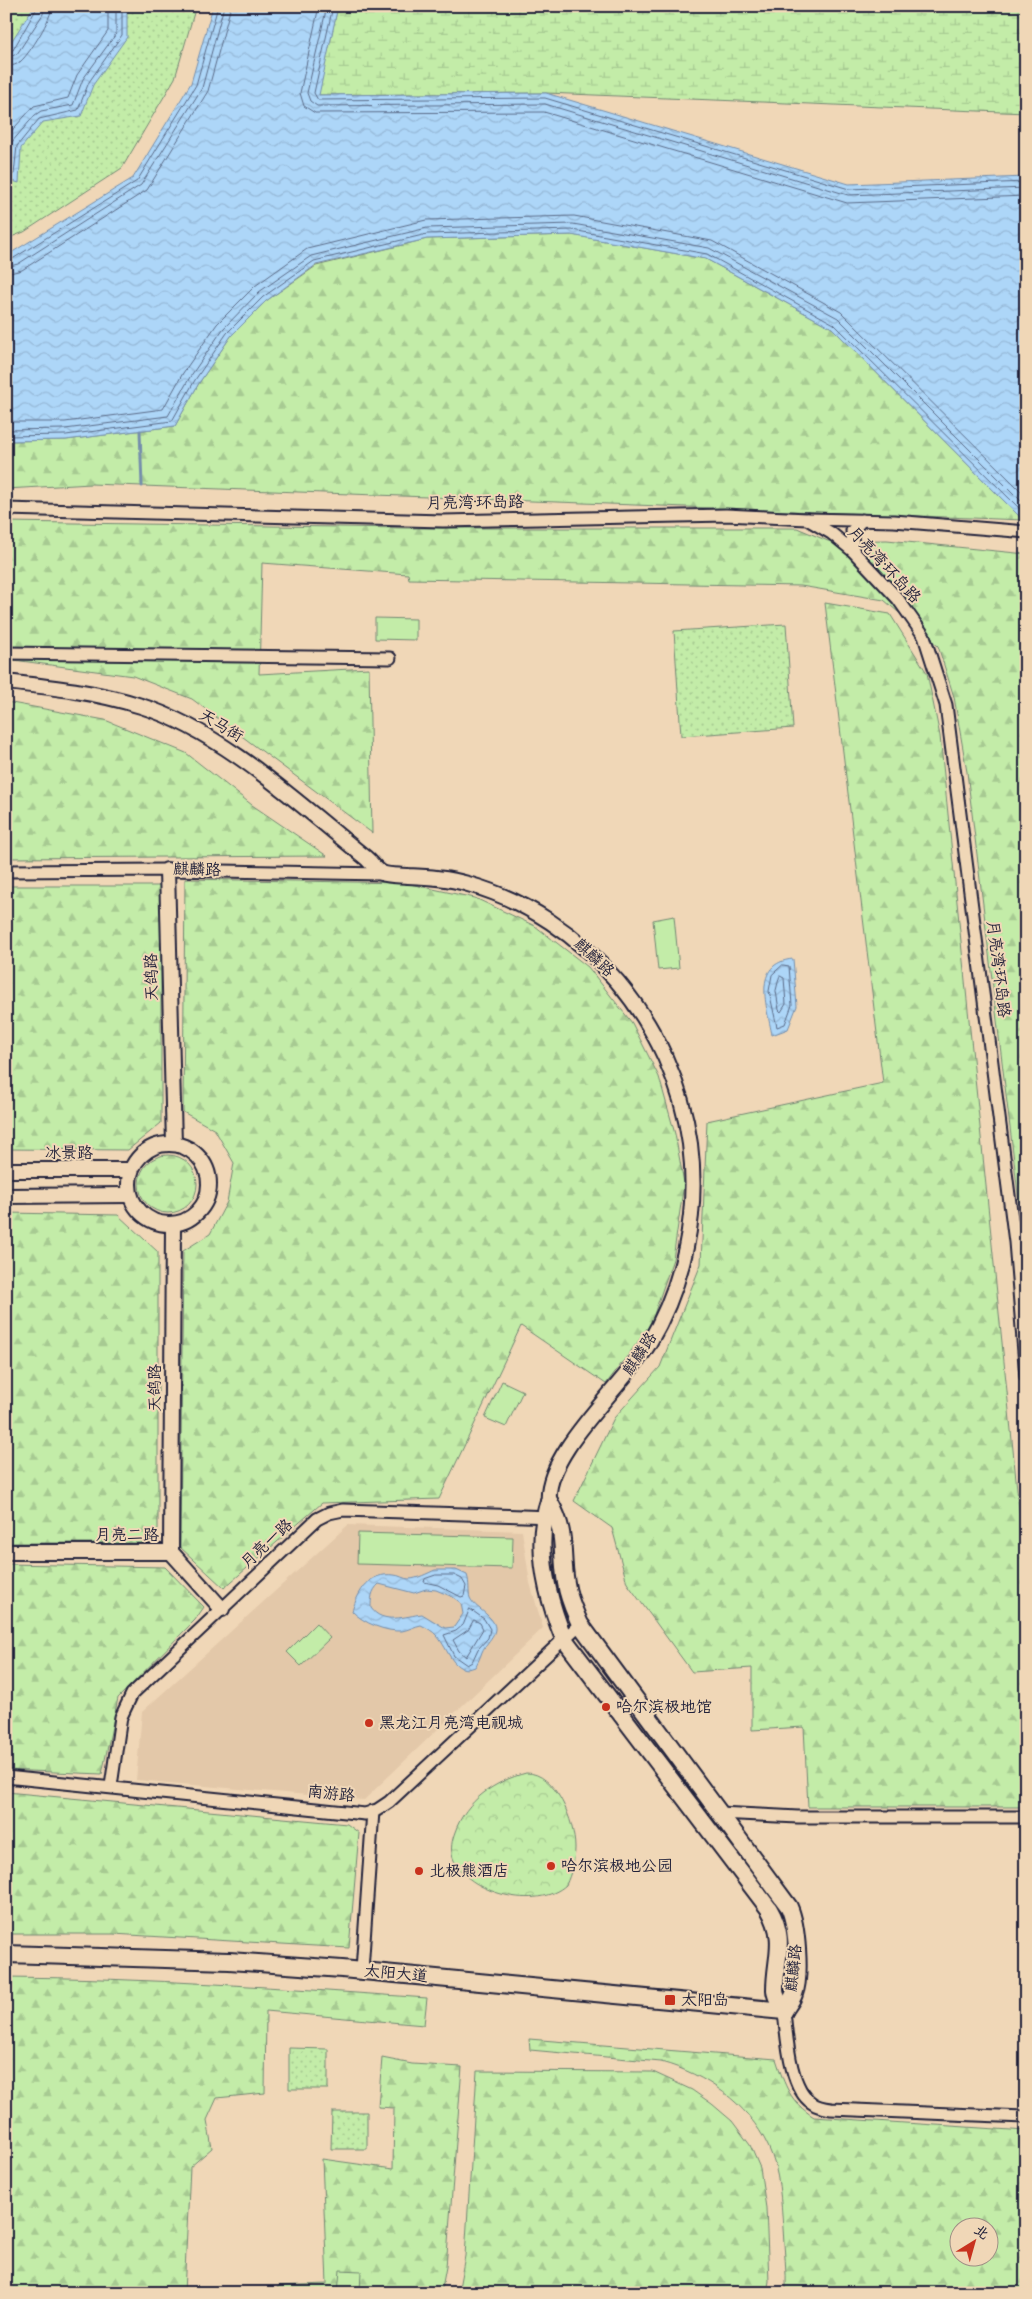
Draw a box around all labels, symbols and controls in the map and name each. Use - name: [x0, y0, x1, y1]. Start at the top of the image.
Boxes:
- street label: 月亮湾·环岛路: [426, 493, 524, 513]
- street label: 月亮湾·环岛路: [844, 523, 924, 607]
- street label: 天马街: [196, 705, 246, 747]
- street label: 麒麟路: [173, 860, 221, 880]
- street label: 月亮湾·环岛路: [983, 919, 1013, 1019]
- street label: 麒麟路: [570, 935, 618, 981]
- street label: 天鸽路: [142, 953, 162, 1001]
- street label: 冰景路: [45, 1144, 93, 1163]
- street label: 麒麟路: [619, 1329, 661, 1379]
- street label: 天鸽路: [146, 1364, 165, 1412]
- street label: 月亮一路: [237, 1515, 297, 1573]
- street label: 月亮二路: [95, 1526, 159, 1545]
- place label: 哈尔滨极地馆: [616, 1698, 712, 1717]
- marker: 哈尔滨极地馆: [600, 1701, 612, 1713]
- place label: 黑龙江月亮湾电视城: [379, 1714, 523, 1733]
- marker: 黑龙江月亮湾电视城: [363, 1717, 375, 1729]
- street label: 南游路: [306, 1782, 356, 1806]
- place label: 哈尔滨极地公园: [561, 1857, 673, 1876]
- marker: 哈尔滨极地公园: [545, 1860, 557, 1872]
- place label: 北极熊酒店: [429, 1862, 509, 1881]
- marker: 北极熊酒店: [413, 1865, 425, 1877]
- street label: 麒麟路: [782, 1943, 806, 1993]
- street label: 太阳大道: [363, 1962, 429, 1986]
- place label: 太阳岛: [681, 1991, 729, 2010]
- marker: 太阳岛: [663, 1993, 677, 2007]
- north arrow: [950, 2216, 1000, 2266]
- text: 北: [971, 2221, 992, 2243]

